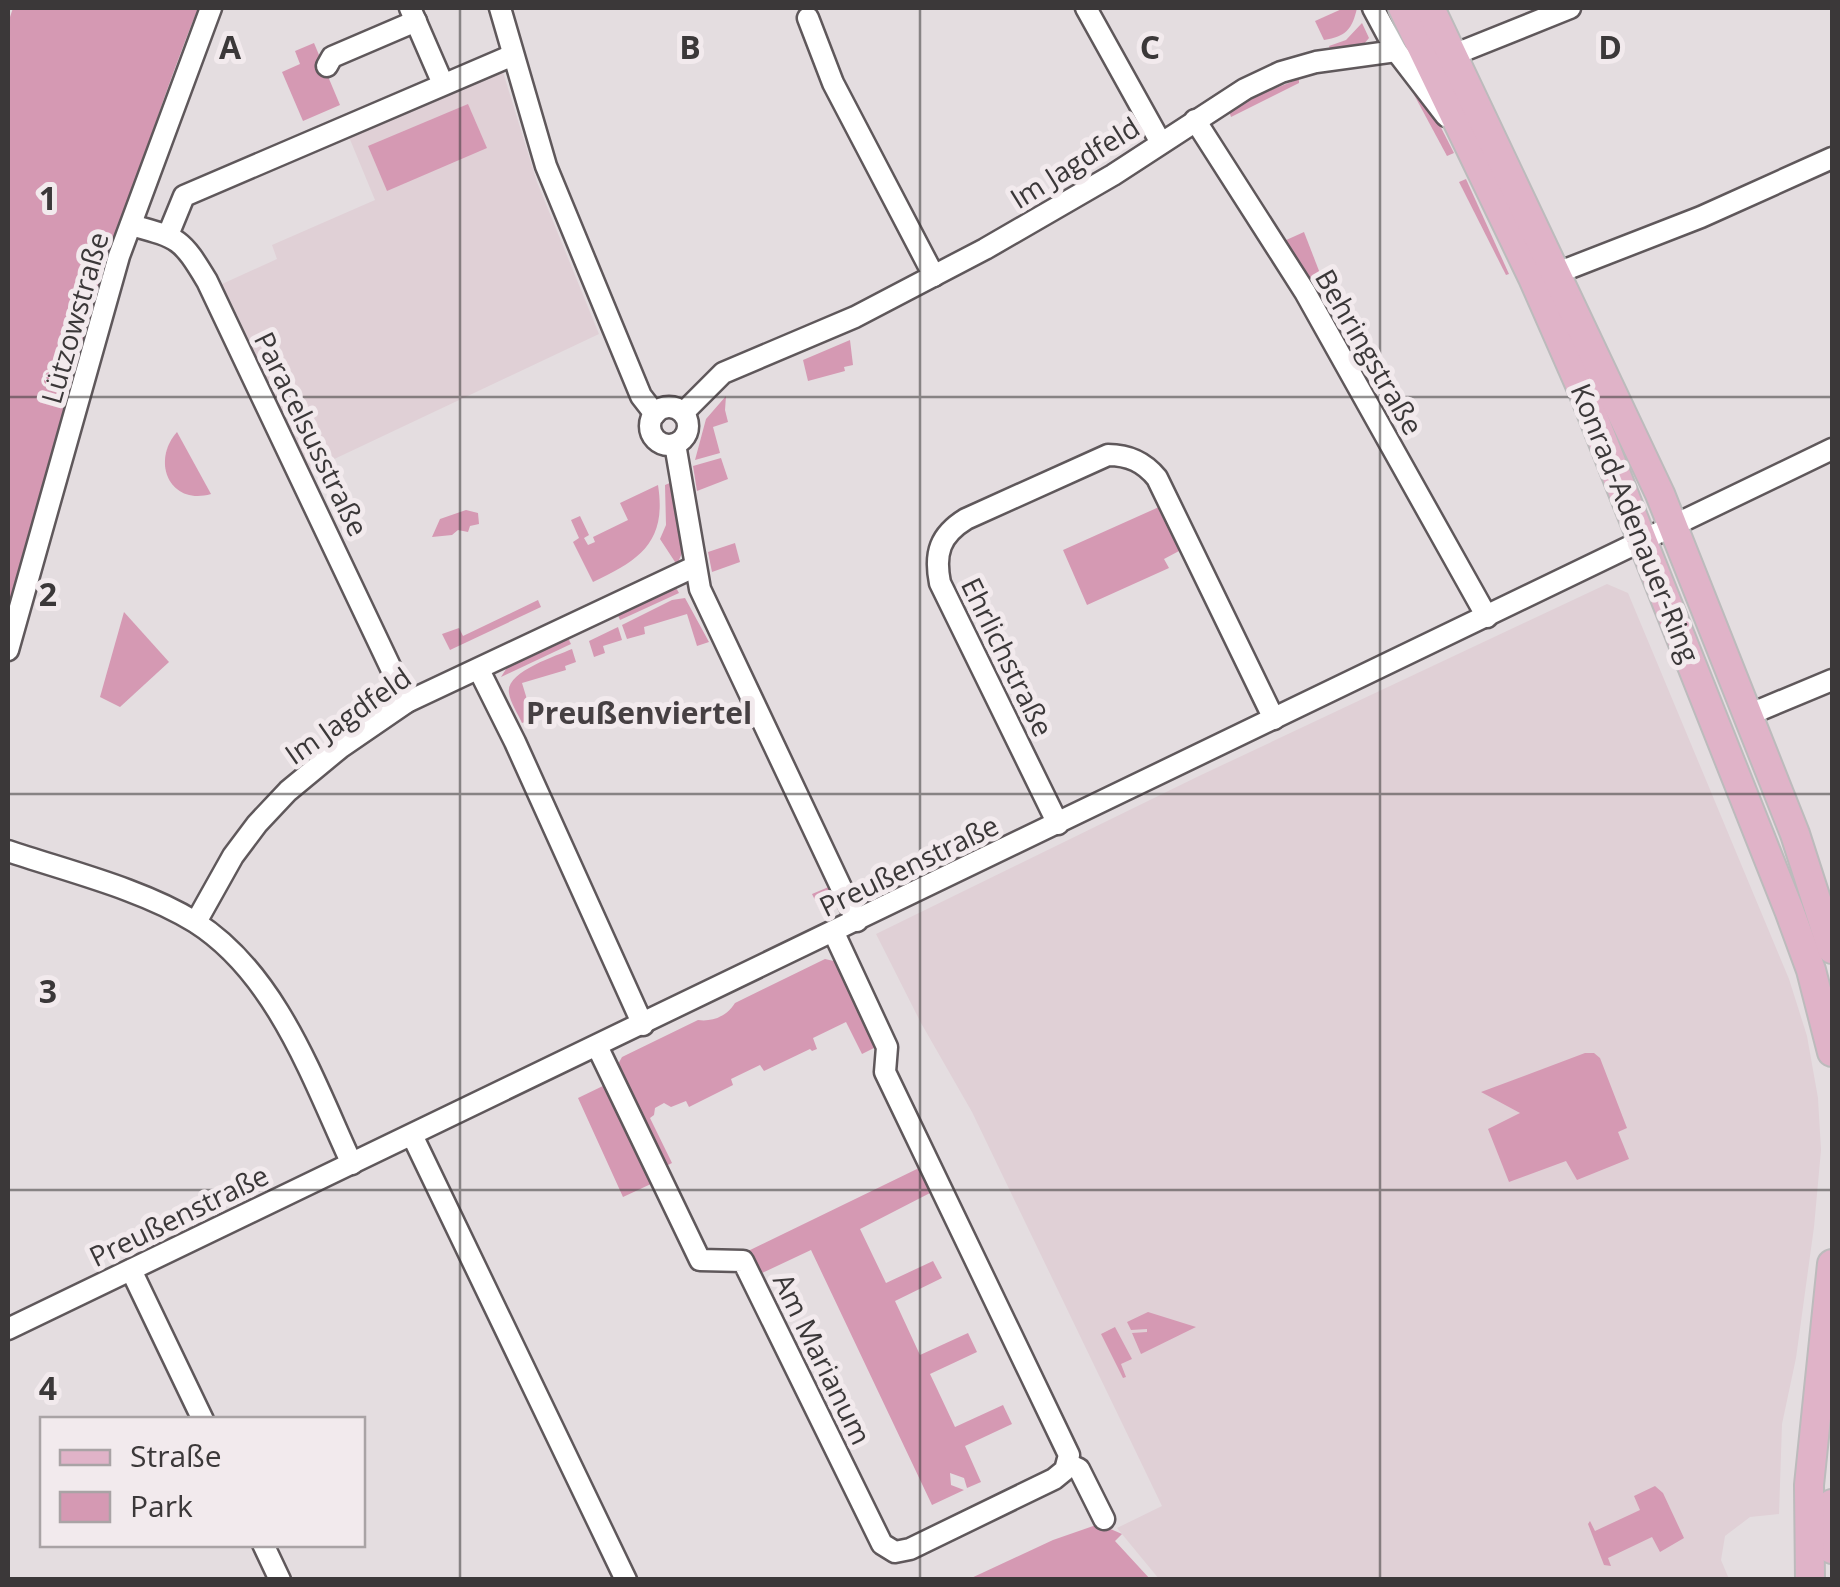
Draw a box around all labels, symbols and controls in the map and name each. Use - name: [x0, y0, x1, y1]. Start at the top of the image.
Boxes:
- text: A: [219, 25, 242, 68]
- text: B: [679, 25, 701, 68]
- text: C: [1140, 25, 1160, 68]
- text: D: [1598, 25, 1622, 68]
- street label: Im Jagdfeld: [1003, 107, 1146, 217]
- text: 1: [39, 176, 57, 219]
- street label: Lützowstraße: [31, 227, 117, 408]
- street label: Behringstraße: [1307, 262, 1433, 441]
- street label: Paracelsusstraße: [246, 325, 378, 542]
- street label: Konrad-Adenauer-Ring: [1563, 378, 1709, 668]
- street label: Ehrlichstraße: [953, 571, 1063, 742]
- text: 2: [39, 572, 57, 615]
- street label: Im Jagdfeld: [277, 658, 418, 773]
- district label: Preußenviertel: [526, 692, 752, 733]
- street label: Preußenstraße: [813, 805, 1005, 925]
- text: 3: [39, 969, 57, 1012]
- street label: Preußenstraße: [83, 1155, 275, 1275]
- street label: Am Marianum: [765, 1267, 881, 1450]
- text: 4: [39, 1366, 57, 1409]
- legend: [40, 1417, 365, 1547]
- text: Straße: [130, 1435, 222, 1476]
- text: Park: [130, 1485, 193, 1526]

